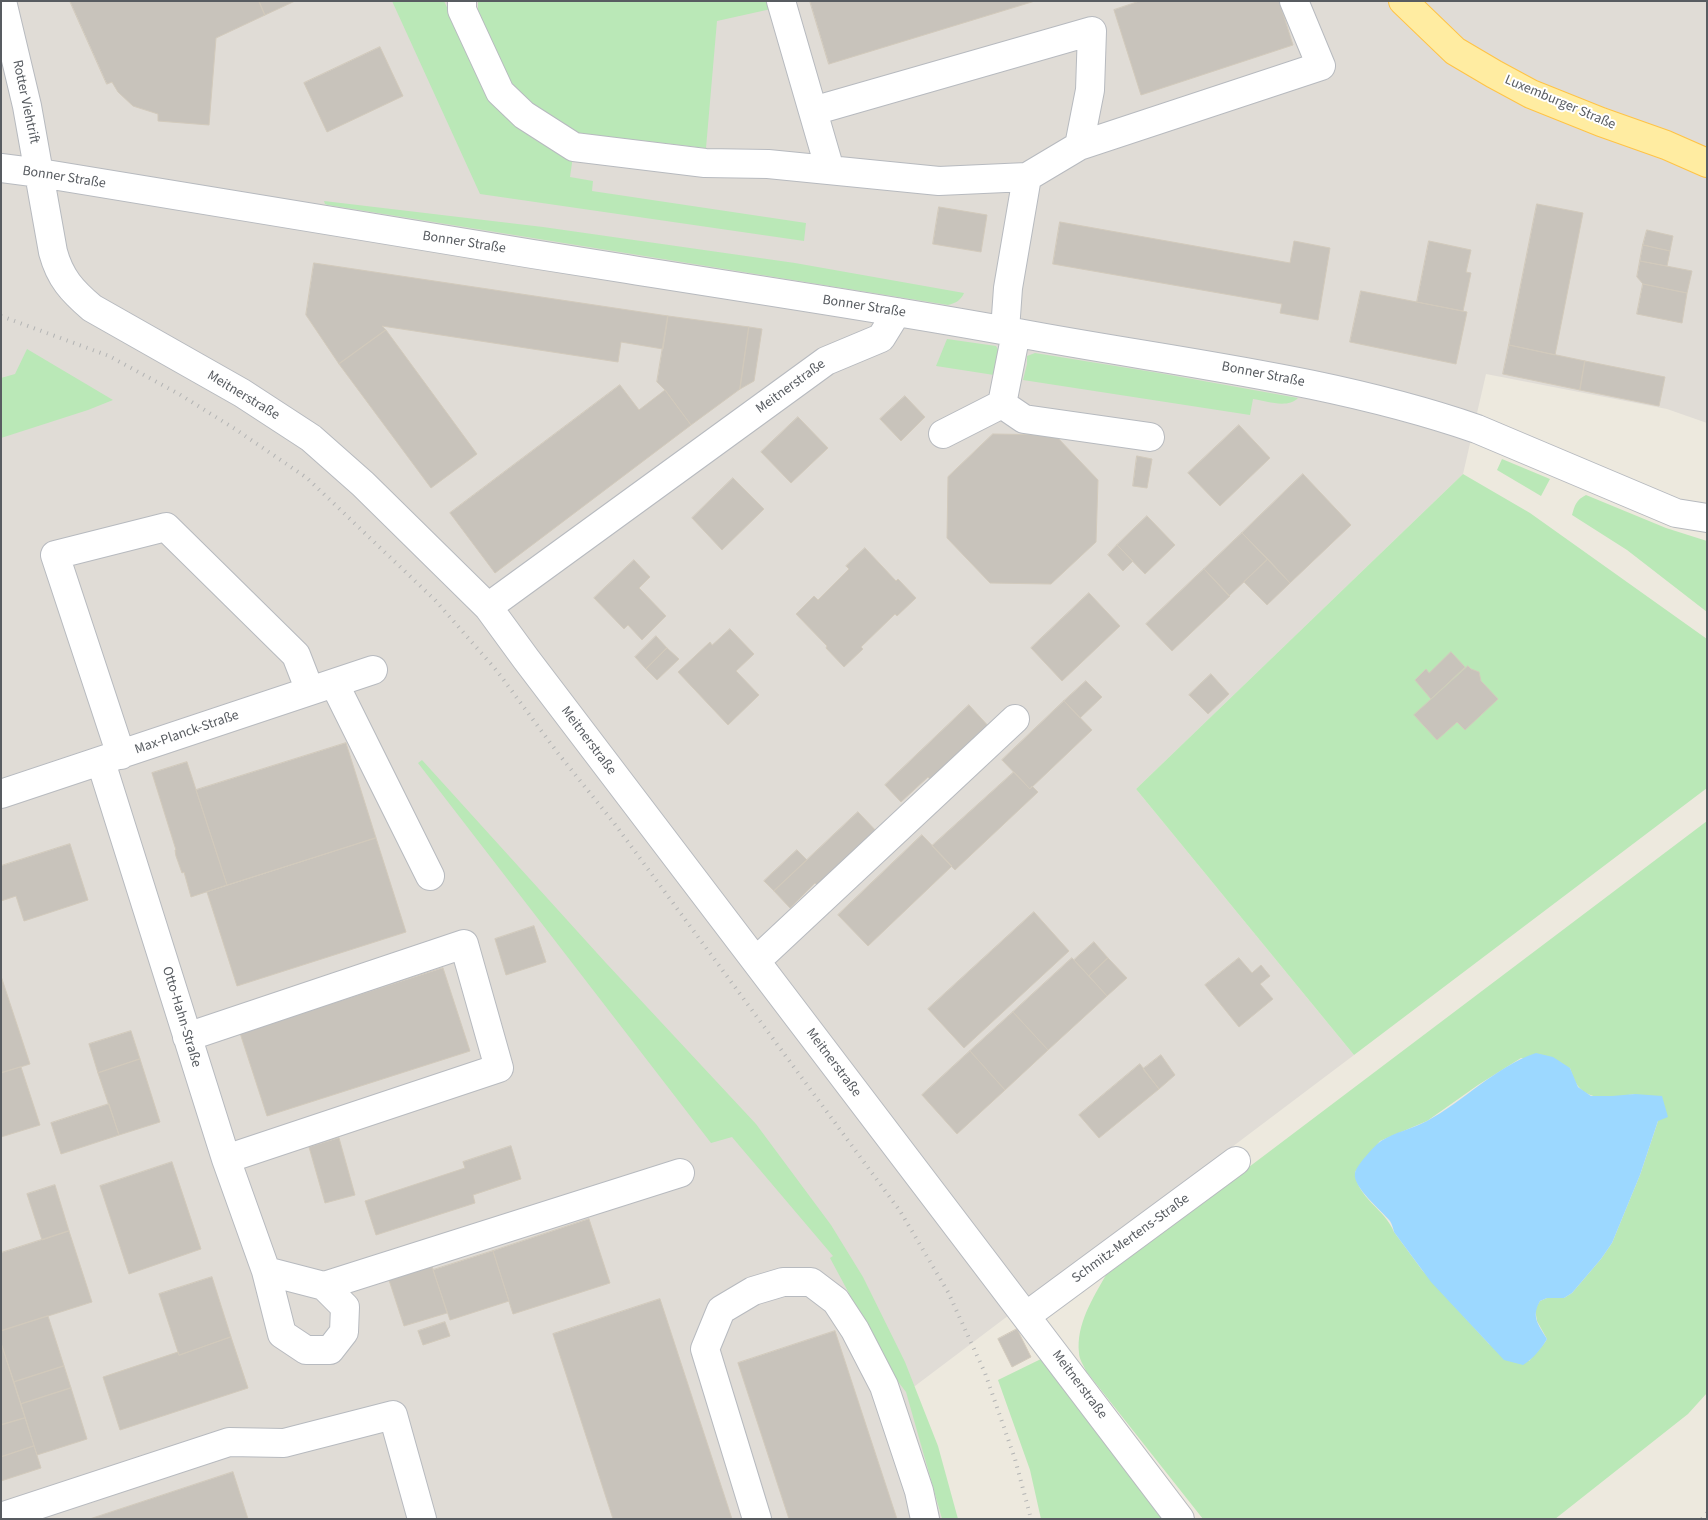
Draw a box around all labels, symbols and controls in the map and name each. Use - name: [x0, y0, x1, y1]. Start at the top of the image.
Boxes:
- street label: Rotter Viehtrift: [8, 59, 42, 145]
- street label: Luxemburger Straße: [1502, 72, 1618, 134]
- street label: Bonner Straße: [21, 163, 107, 193]
- street label: Bonner Straße: [421, 228, 507, 258]
- street label: Bonner Straße: [821, 292, 907, 322]
- street label: Meitnerstraße: [753, 356, 829, 418]
- street label: Bonner Straße: [1220, 359, 1306, 391]
- street label: Meitnerstraße: [204, 368, 282, 424]
- street label: Meitnerstraße: [557, 703, 619, 779]
- street label: Max-Planck-Straße: [133, 707, 241, 759]
- street label: Otto-Hahn-Straße: [158, 965, 204, 1069]
- street label: Meitnerstraße: [802, 1025, 864, 1101]
- street label: Schmitz-Mertens-Straße: [1069, 1191, 1193, 1287]
- street label: Meitnerstraße: [1048, 1347, 1110, 1423]

